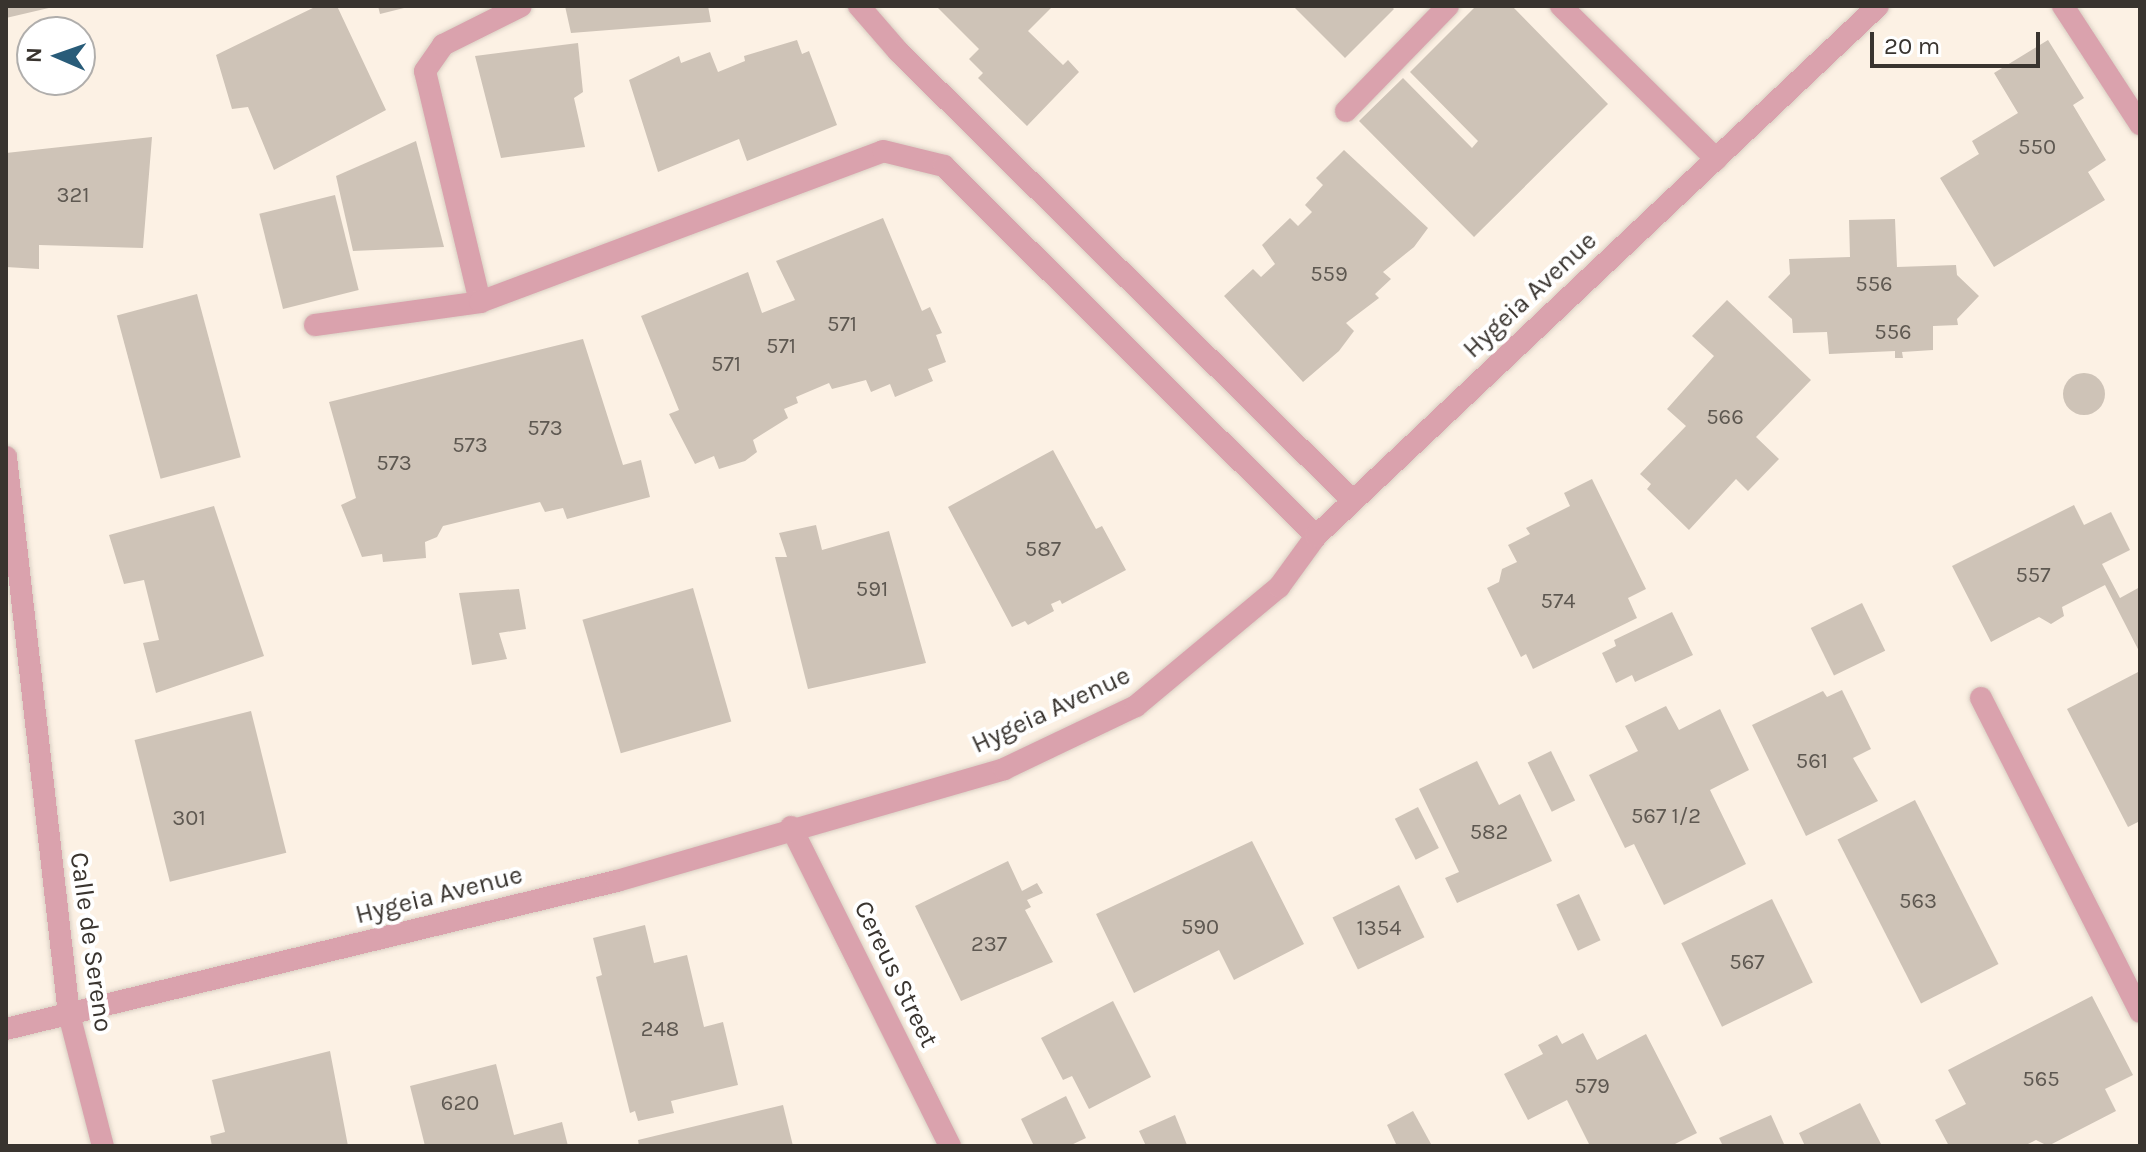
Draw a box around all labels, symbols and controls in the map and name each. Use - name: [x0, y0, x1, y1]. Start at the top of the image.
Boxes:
- north arrow: [16, 16, 96, 96]
- scale bar: [1874, 16, 2044, 66]
- text: 20 m: [1884, 32, 1940, 60]
- text: N: [21, 47, 47, 64]
- house number: 550: [2018, 135, 2056, 161]
- house number: 321: [56, 183, 90, 209]
- street label: Hygeia Avenue: [1457, 225, 1603, 365]
- house number: 559: [1310, 262, 1348, 288]
- house number: 556: [1855, 272, 1893, 298]
- house number: 571: [827, 312, 857, 338]
- house number: 556: [1874, 320, 1912, 346]
- house number: 571: [766, 334, 796, 360]
- house number: 571: [711, 352, 741, 378]
- house number: 566: [1706, 405, 1744, 431]
- house number: 573: [527, 416, 563, 442]
- house number: 573: [452, 433, 488, 459]
- house number: 573: [376, 451, 412, 477]
- house number: 587: [1025, 537, 1061, 563]
- house number: 557: [2015, 563, 2051, 589]
- house number: 591: [856, 577, 888, 603]
- house number: 574: [1540, 589, 1576, 615]
- street label: Hygeia Avenue: [967, 660, 1135, 760]
- house number: 561: [1796, 749, 1828, 775]
- house number: 567 1/2: [1631, 804, 1701, 830]
- house number: 301: [172, 806, 206, 832]
- house number: 582: [1470, 820, 1508, 846]
- street label: Calle de Sereno: [63, 850, 119, 1034]
- street label: Hygeia Avenue: [352, 859, 526, 931]
- house number: 563: [1899, 889, 1937, 915]
- street label: Cereus Street: [847, 896, 945, 1052]
- house number: 590: [1181, 915, 1219, 941]
- house number: 1354: [1357, 916, 1401, 942]
- house number: 237: [971, 932, 1007, 958]
- house number: 567: [1729, 950, 1765, 976]
- house number: 248: [641, 1017, 679, 1043]
- house number: 565: [2022, 1067, 2060, 1093]
- house number: 579: [1574, 1074, 1610, 1100]
- house number: 620: [441, 1091, 479, 1117]

